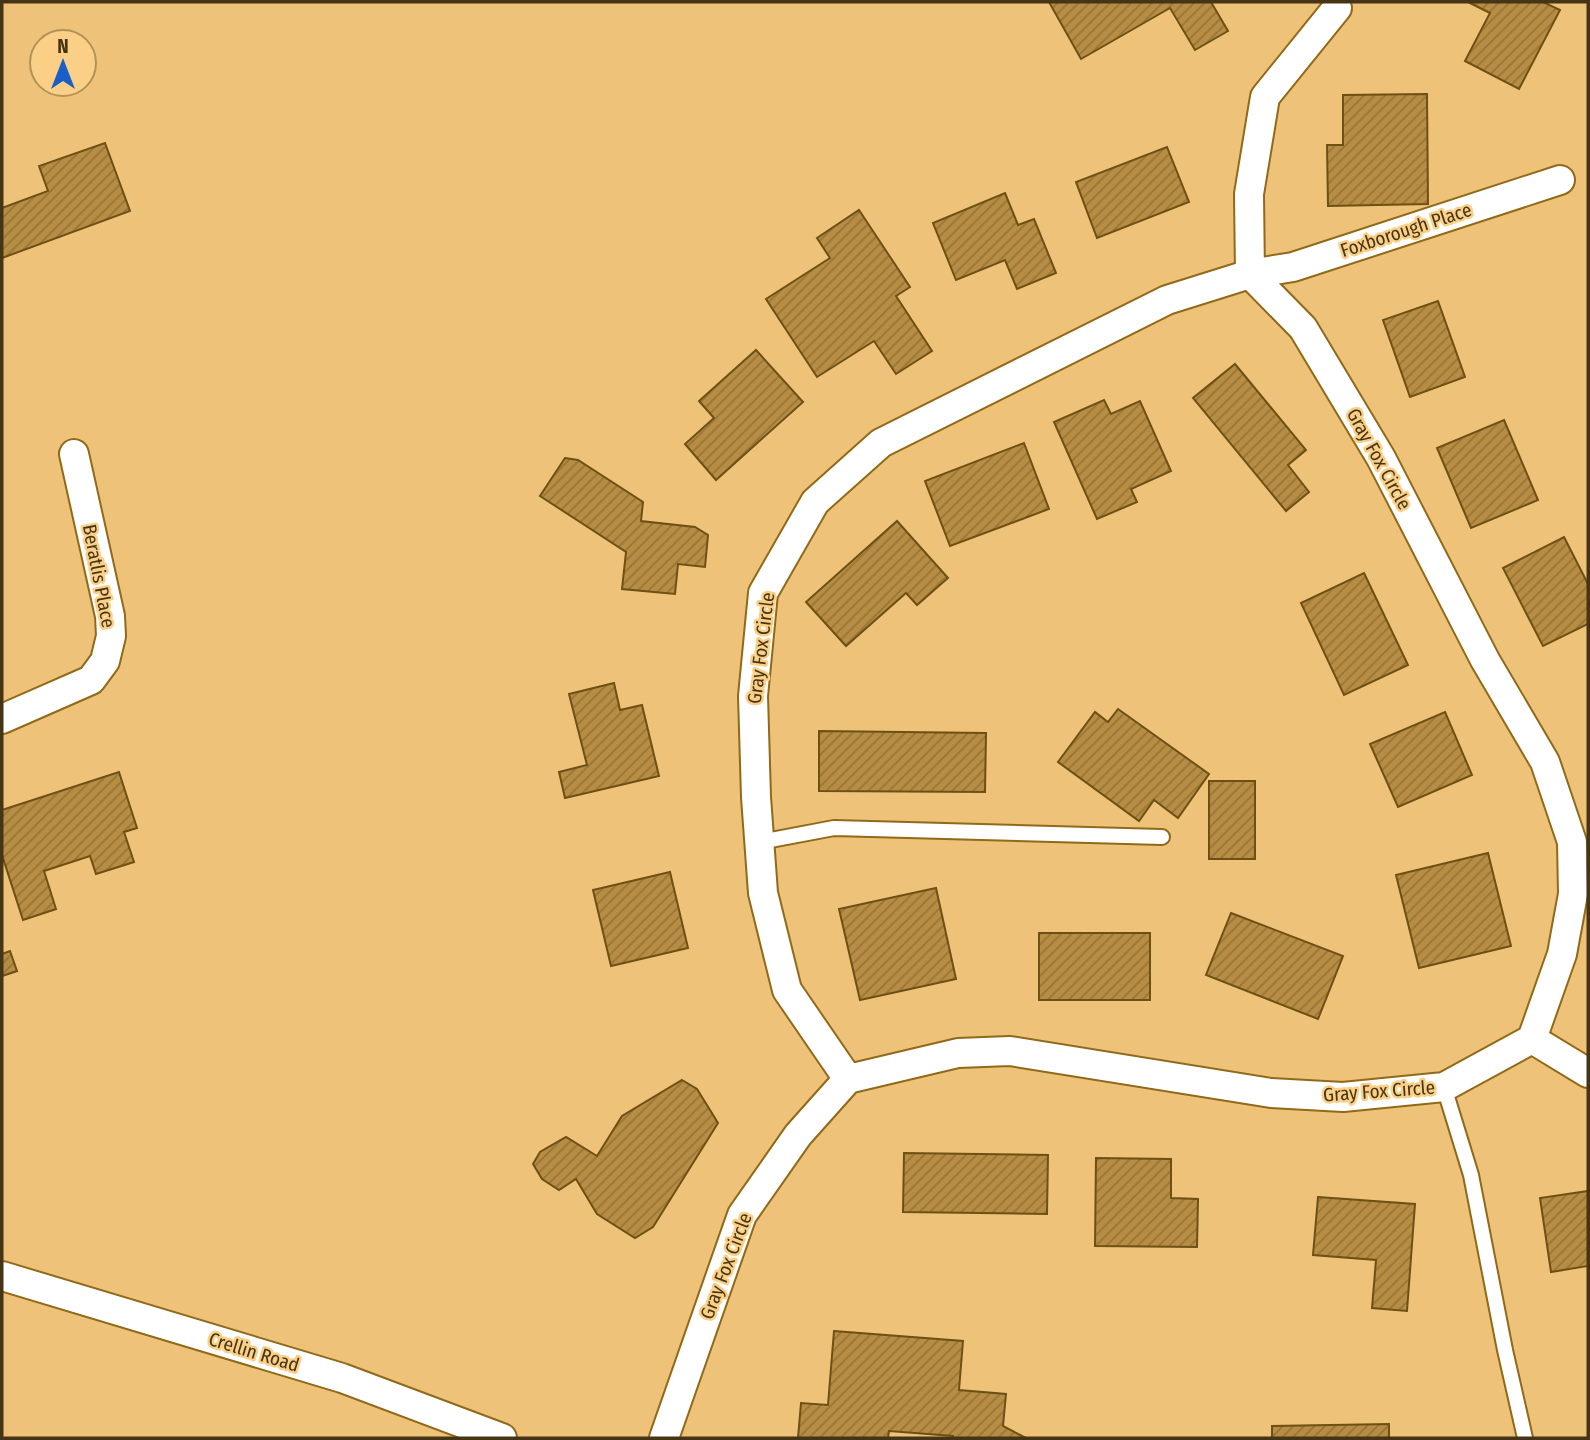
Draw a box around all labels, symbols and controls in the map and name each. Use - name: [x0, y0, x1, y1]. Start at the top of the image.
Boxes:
- north arrow: [28, 28, 98, 98]
- text: N: [57, 35, 69, 58]
- street label: Foxborough Place: [1338, 198, 1474, 262]
- street label: Gray Fox Circle: [1342, 404, 1416, 514]
- street label: Beratlis Place: [78, 522, 120, 630]
- street label: Gray Fox Circle: [743, 591, 779, 705]
- street label: Gray Fox Circle: [1322, 1076, 1436, 1106]
- street label: Gray Fox Circle: [695, 1210, 757, 1322]
- street label: Crellin Road: [206, 1327, 302, 1377]

